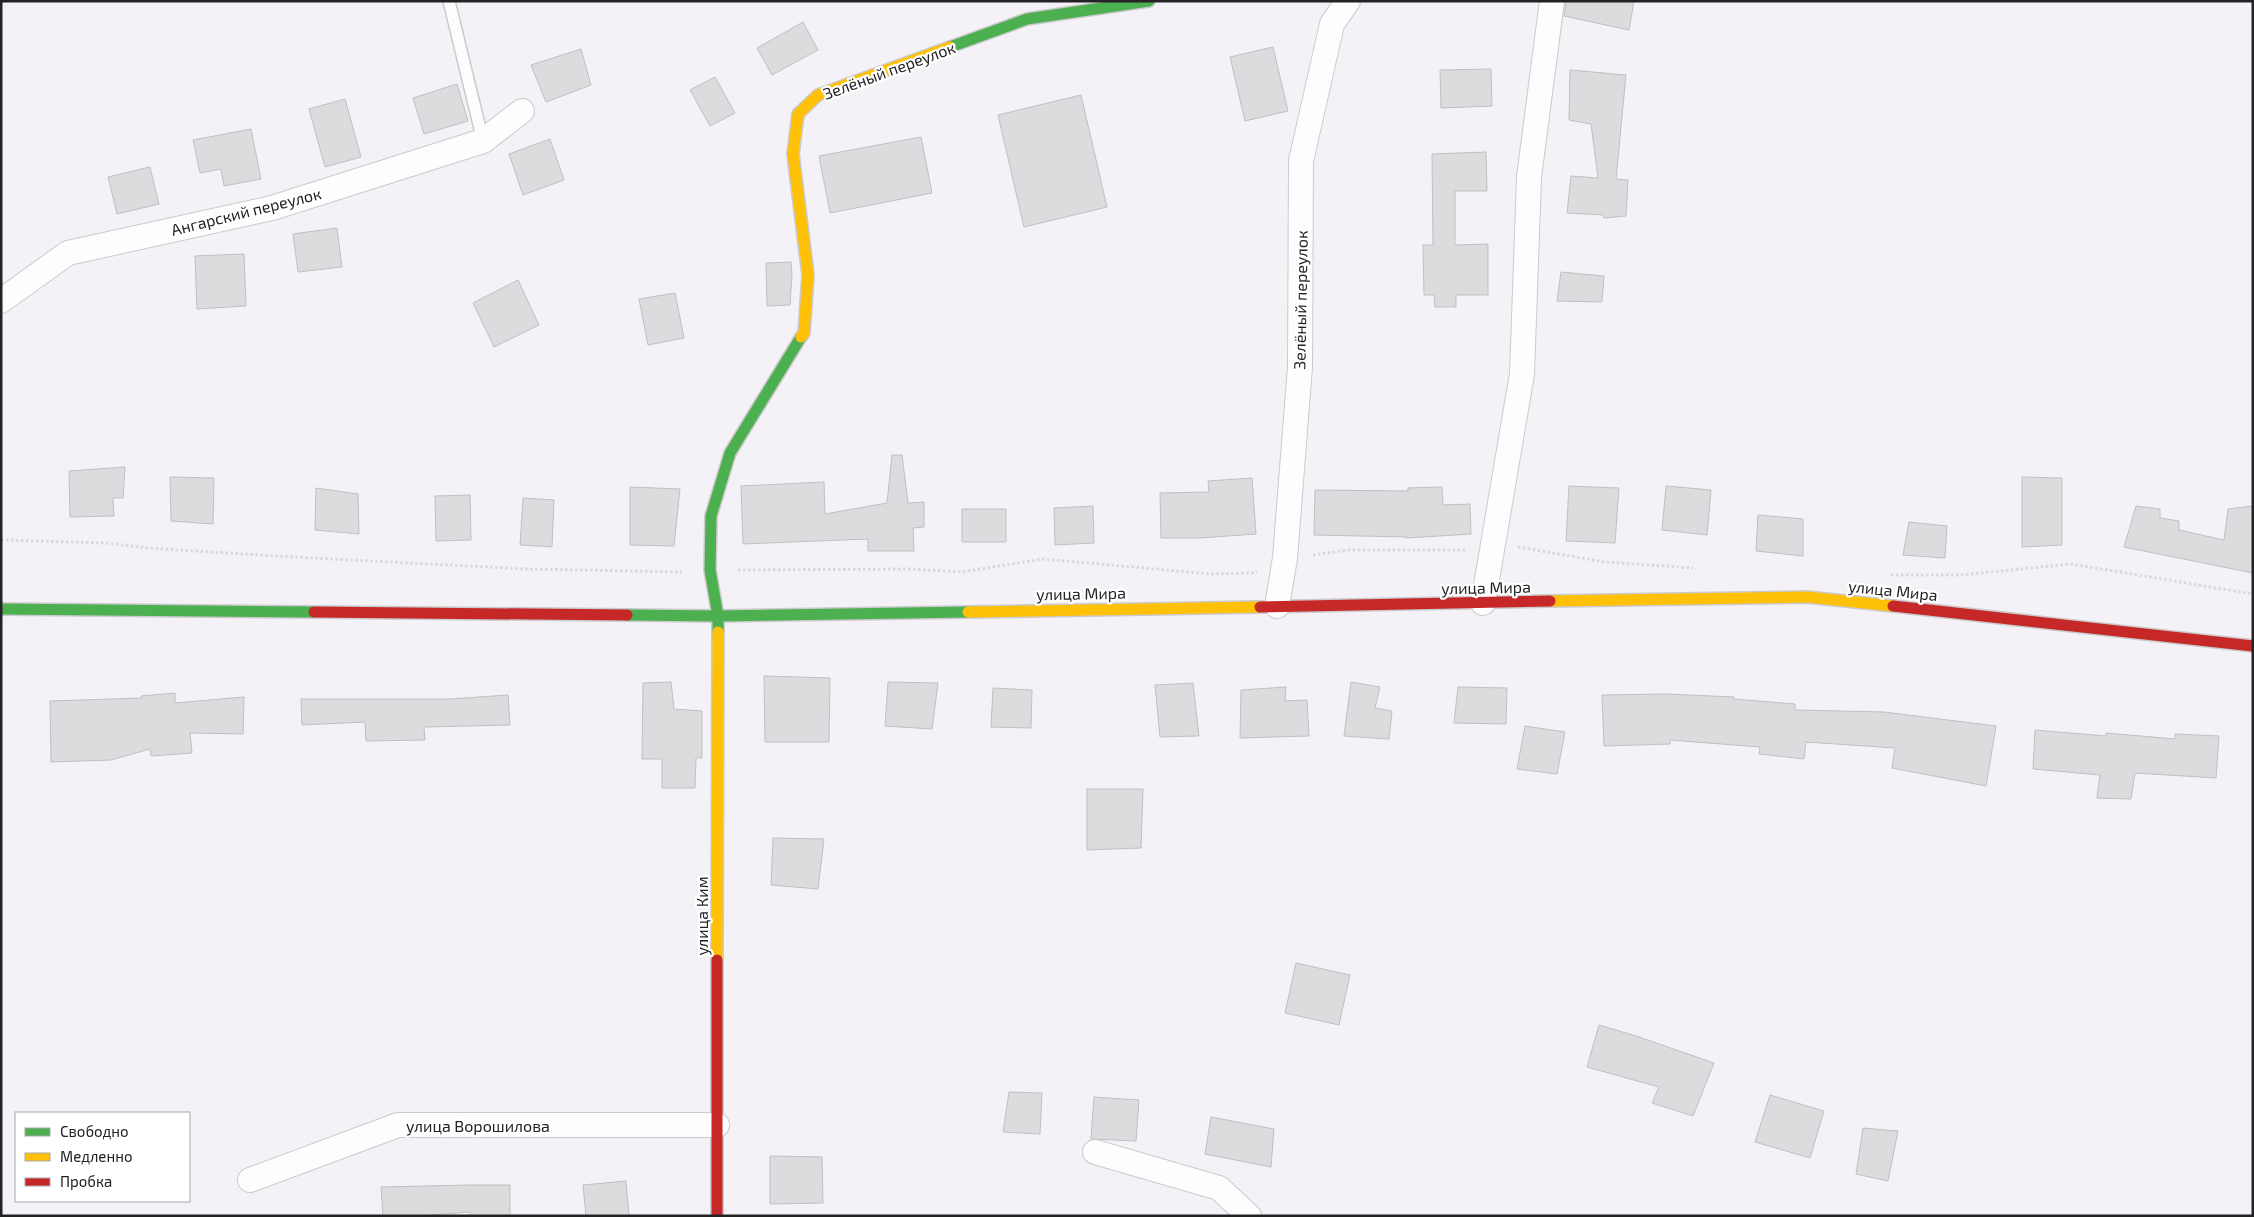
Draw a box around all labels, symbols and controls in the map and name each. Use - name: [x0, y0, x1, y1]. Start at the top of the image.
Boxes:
- street label: Зелёный переулок: [820, 37, 958, 104]
- street label: Ангарский переулок: [169, 183, 324, 240]
- street label: Зелёный переулок: [1289, 230, 1312, 370]
- street label: улица Мира: [1847, 576, 1939, 605]
- street label: улица Мира: [1441, 577, 1531, 598]
- street label: улица Мира: [1036, 583, 1126, 604]
- street label: улица Ким: [692, 876, 712, 956]
- legend: [15, 1112, 190, 1202]
- street label: улица Ворошилова: [406, 1116, 550, 1136]
- text: Свободно: [60, 1122, 129, 1140]
- text: Медленно: [60, 1147, 133, 1165]
- text: Пробка: [60, 1172, 112, 1190]

